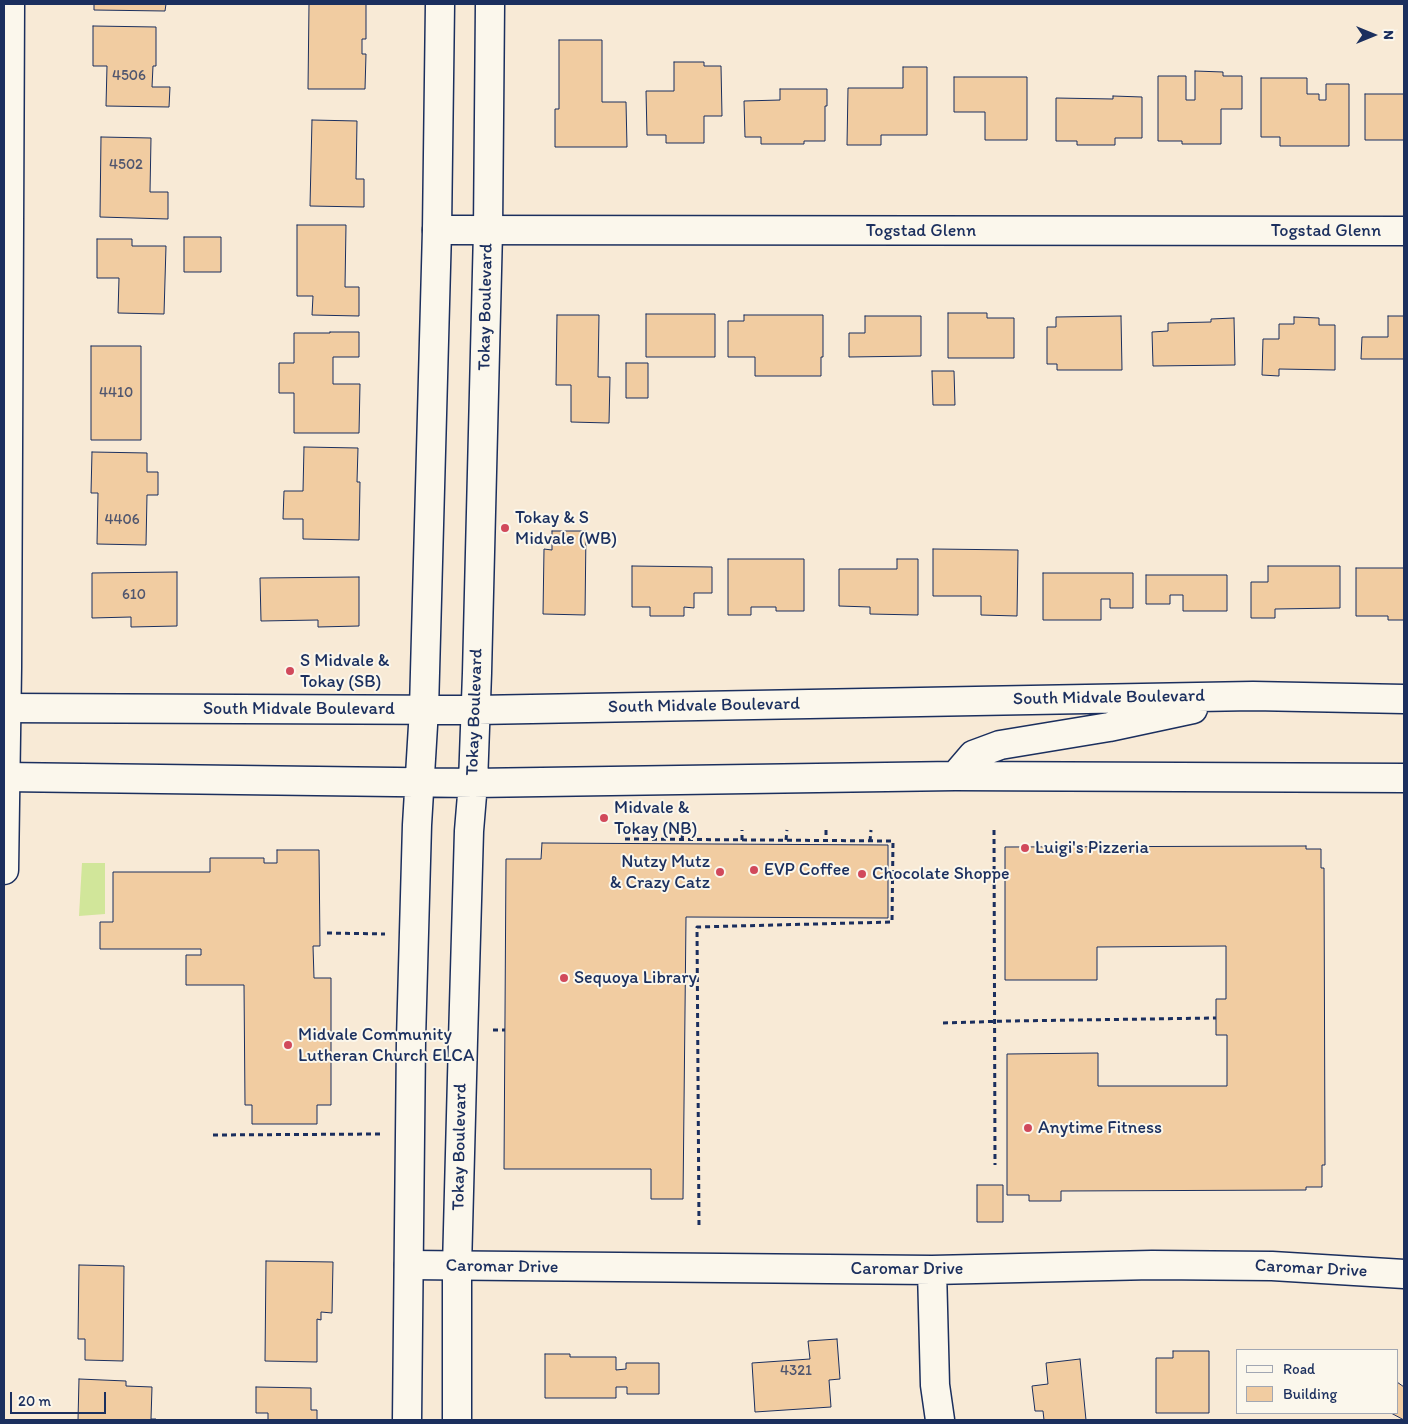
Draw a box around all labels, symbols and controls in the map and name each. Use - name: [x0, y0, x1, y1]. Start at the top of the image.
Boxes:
- north arrow: [1348, 10, 1398, 60]
- text: N: [1380, 30, 1397, 40]
- house number: 4506: [112, 67, 146, 85]
- house number: 4502: [109, 156, 143, 174]
- street label: Togstad Glenn: [866, 220, 976, 242]
- street label: Togstad Glenn: [1271, 220, 1381, 242]
- street label: Tokay Boulevard: [474, 243, 498, 371]
- house number: 4410: [99, 384, 133, 402]
- place label: Tokay & S Midvale (WB): [515, 507, 617, 550]
- house number: 4406: [104, 511, 140, 529]
- marker: Tokay & S Midvale (WB): [499, 522, 511, 534]
- house number: 610: [122, 586, 146, 604]
- street label: Tokay Boulevard: [462, 648, 488, 776]
- place label: S Midvale & Tokay (SB): [300, 650, 389, 692]
- marker: S Midvale & Tokay (SB): [284, 665, 296, 677]
- street label: South Midvale Boulevard: [1013, 686, 1205, 710]
- street label: South Midvale Boulevard: [608, 694, 800, 718]
- street label: South Midvale Boulevard: [203, 698, 395, 720]
- place label: Midvale & Tokay (NB): [614, 797, 697, 840]
- marker: Midvale & Tokay (NB): [598, 812, 610, 824]
- place label: Luigi's Pizzeria: [1035, 837, 1149, 859]
- marker: Luigi's Pizzeria: [1019, 842, 1031, 854]
- place label: Nutzy Mutz & Crazy Catz: [610, 851, 710, 894]
- place label: EVP Coffee: [764, 859, 850, 881]
- place label: Chocolate Shoppe: [872, 863, 1010, 885]
- marker: EVP Coffee: [748, 864, 760, 876]
- marker: Nutzy Mutz & Crazy Catz: [714, 866, 726, 878]
- marker: Chocolate Shoppe: [856, 868, 868, 880]
- place label: Sequoya Library: [574, 967, 697, 989]
- marker: Sequoya Library: [558, 972, 570, 984]
- place label: Midvale Community Lutheran Church ELCA: [298, 1024, 474, 1066]
- marker: Midvale Community Lutheran Church ELCA: [282, 1039, 294, 1051]
- street label: Tokay Boulevard: [448, 1083, 472, 1211]
- place label: Anytime Fitness: [1038, 1117, 1162, 1139]
- marker: Anytime Fitness: [1022, 1122, 1034, 1134]
- street label: Caromar Drive: [445, 1255, 559, 1279]
- street label: Caromar Drive: [1254, 1255, 1368, 1283]
- street label: Caromar Drive: [851, 1258, 963, 1280]
- legend: [1236, 1349, 1398, 1414]
- text: Road: [1283, 1360, 1315, 1378]
- house number: 4321: [780, 1362, 812, 1380]
- scale bar: [12, 1382, 109, 1414]
- text: Building: [1283, 1385, 1337, 1403]
- text: 20 m: [18, 1392, 51, 1410]

